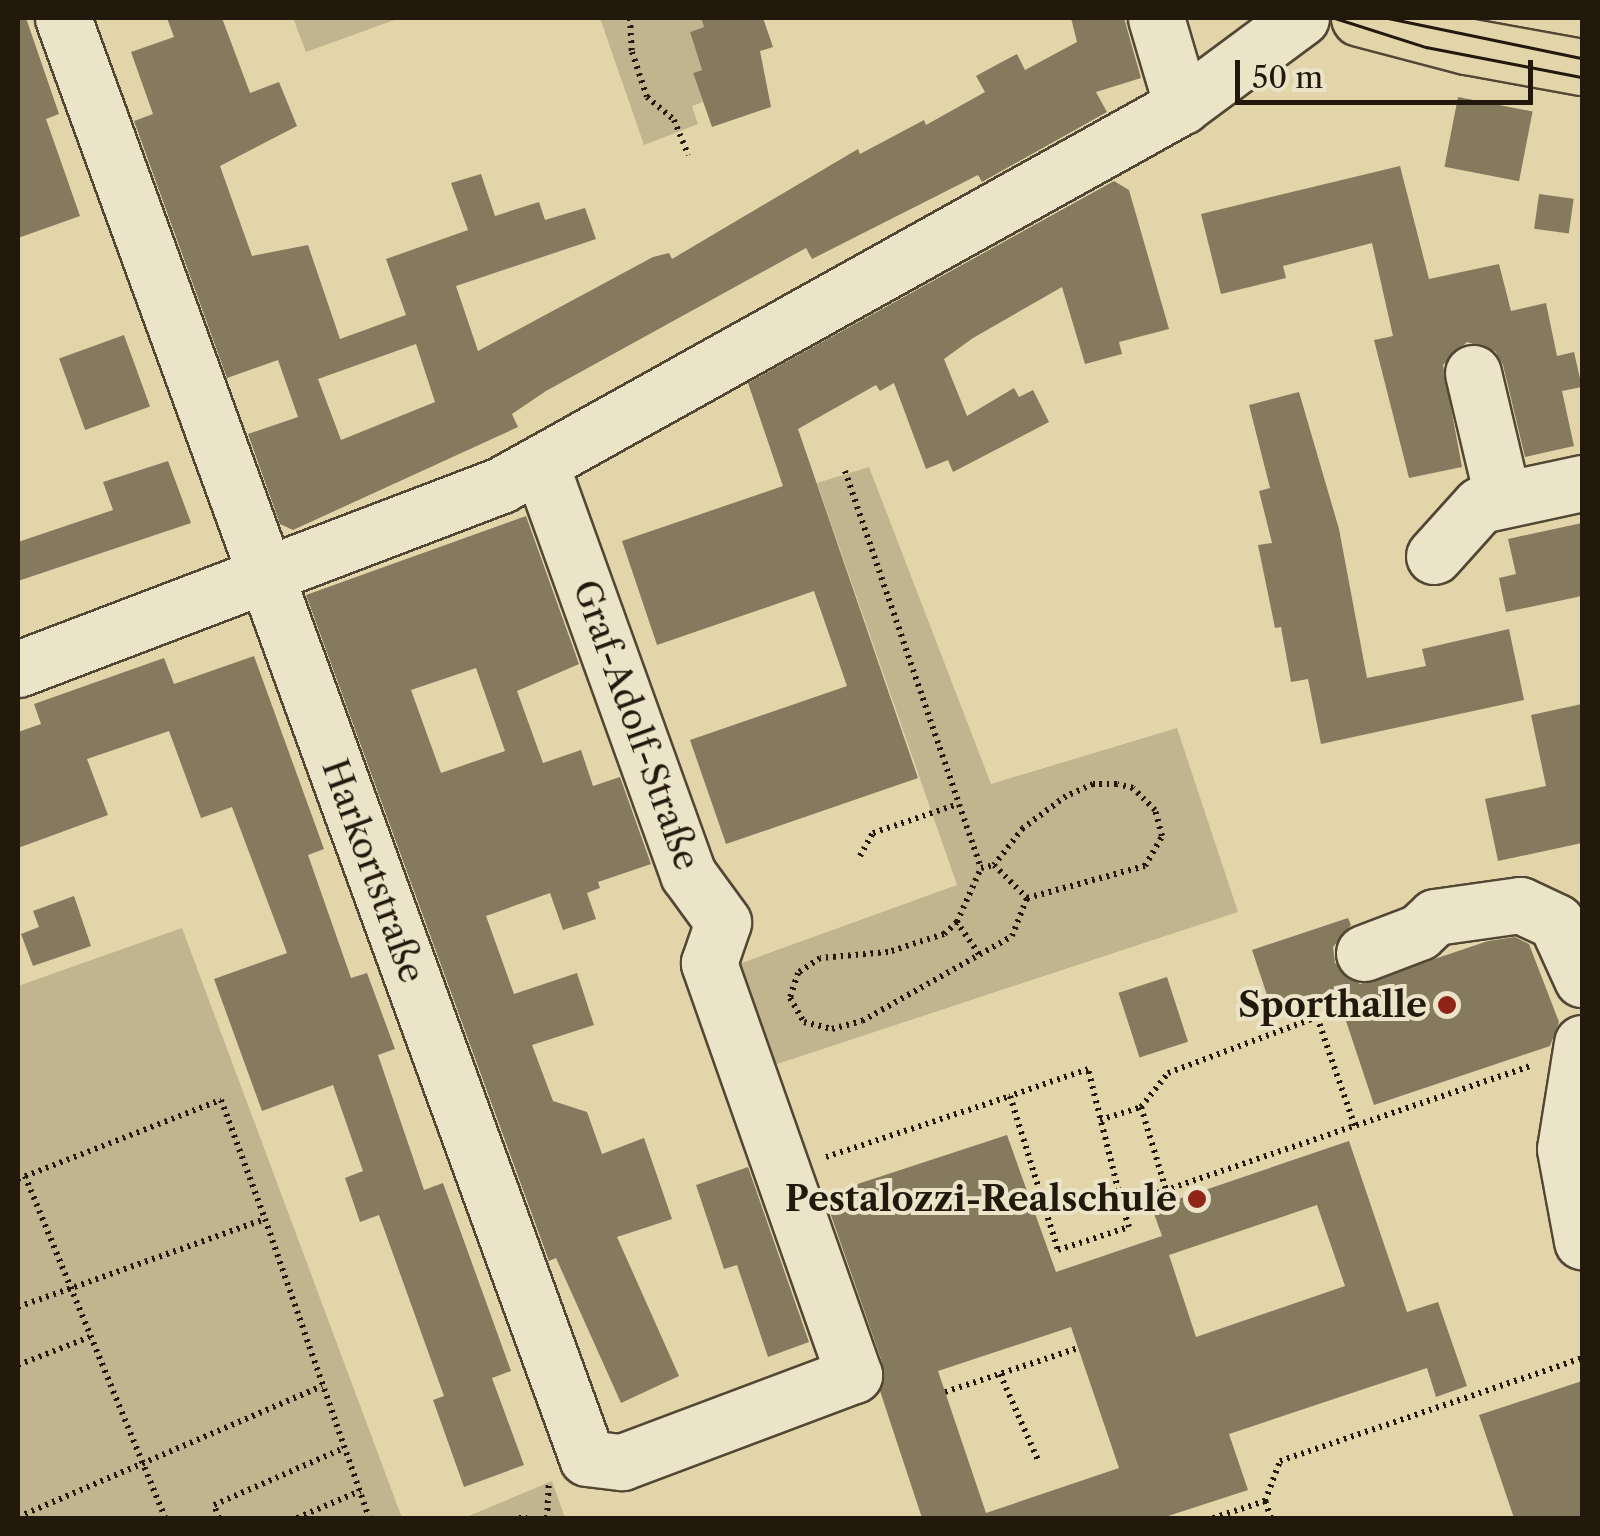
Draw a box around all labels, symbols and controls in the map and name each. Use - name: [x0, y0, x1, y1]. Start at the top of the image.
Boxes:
- scale bar: [1240, 40, 1538, 102]
- text: 50 m: [1252, 59, 1323, 96]
- street label: Graf-Adolf-Straße: [564, 574, 708, 876]
- street label: Harkortstraße: [313, 754, 433, 988]
- place label: Sporthalle: [1238, 984, 1427, 1026]
- marker: Sporthalle: [1436, 994, 1458, 1016]
- place label: Pestalozzi-Realschule: [785, 1178, 1177, 1220]
- marker: Pestalozzi-Realschule: [1186, 1188, 1208, 1210]

